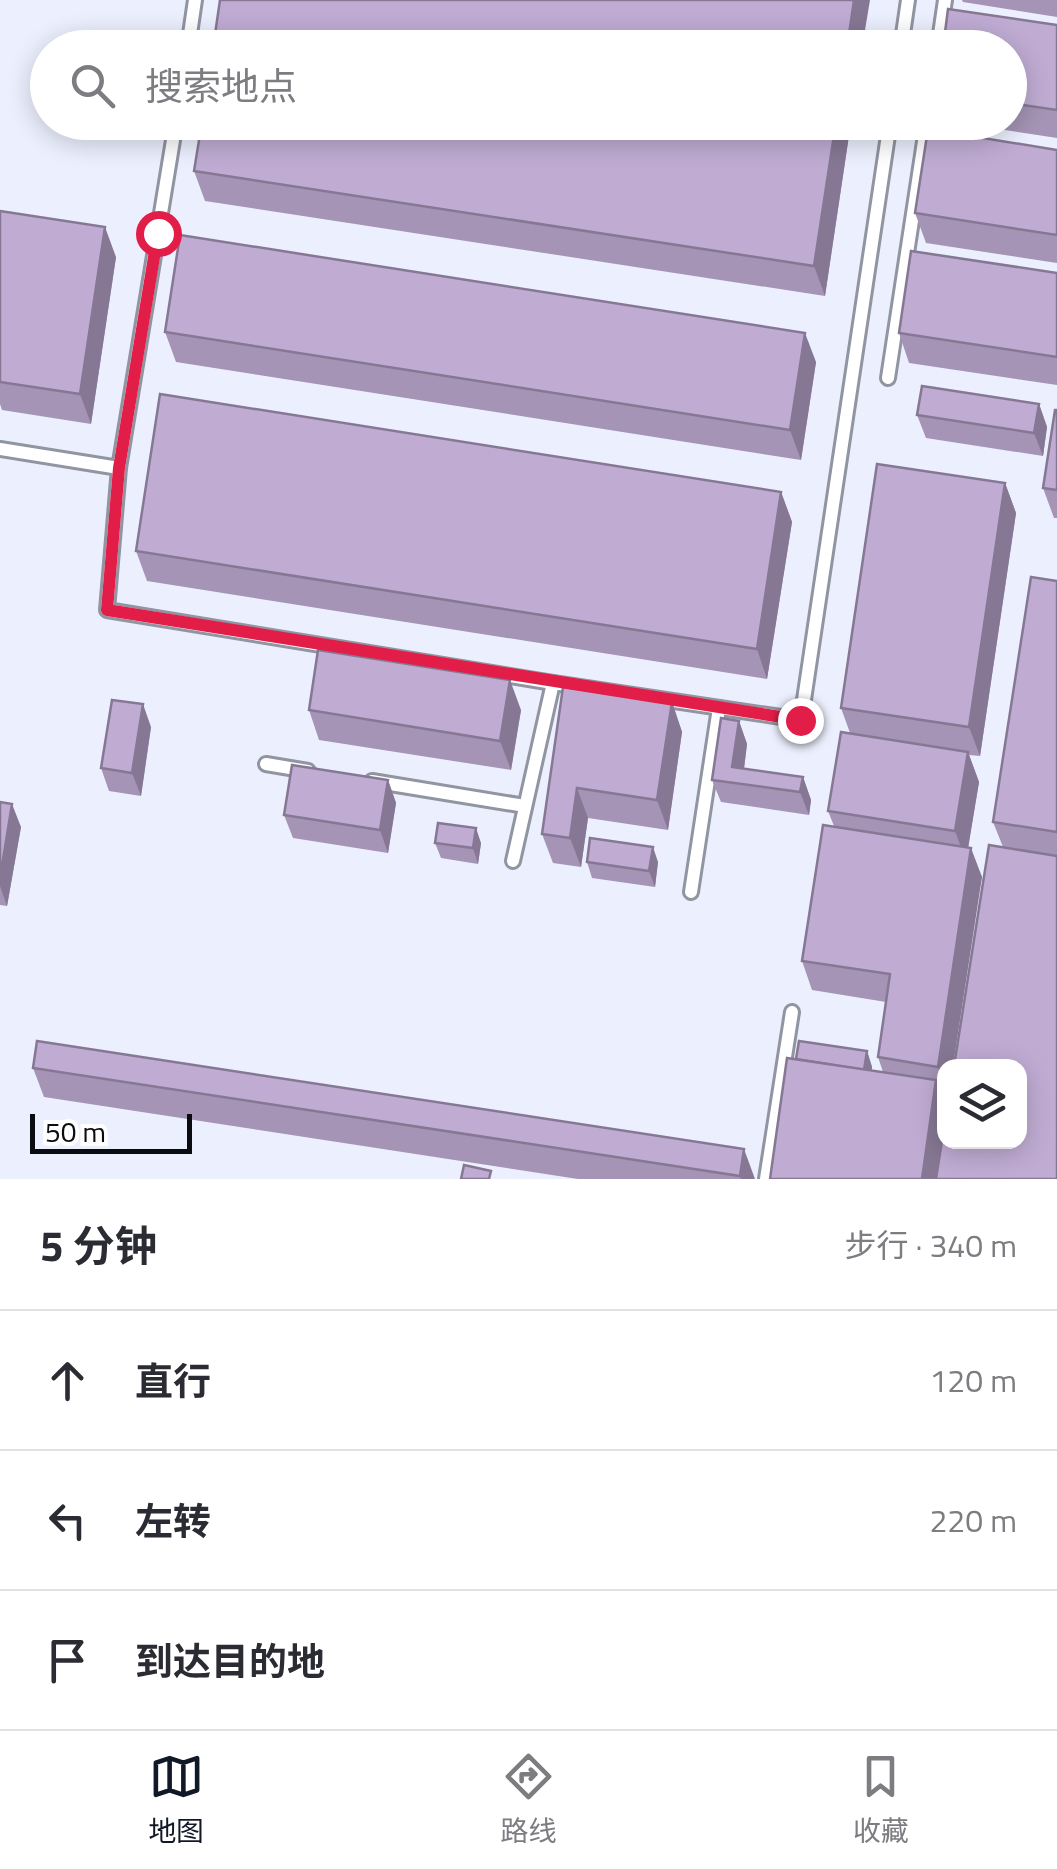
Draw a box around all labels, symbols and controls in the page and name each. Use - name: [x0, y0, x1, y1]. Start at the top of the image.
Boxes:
- search box: [30, 30, 1027, 140]
- text: 搜索地点: [145, 57, 297, 115]
- icon: search: [65, 58, 120, 113]
- route start: [136, 211, 182, 257]
- route end: [778, 698, 824, 744]
- map controls: [937, 1059, 1027, 1149]
- button: layers: [937, 1059, 1027, 1149]
- scale bar: [30, 1109, 192, 1154]
- text: 50 m: [45, 1110, 106, 1153]
- text: 5 分钟: [40, 1213, 157, 1277]
- text: 步行 · 340 m: [844, 1221, 1017, 1269]
- text: 直行: [135, 1352, 211, 1410]
- icon: ahead: [40, 1353, 95, 1408]
- text: 120 m: [929, 1356, 1017, 1404]
- text: 左转: [135, 1492, 211, 1550]
- icon: left: [40, 1493, 95, 1548]
- text: 220 m: [929, 1496, 1017, 1544]
- text: 到达目的地: [135, 1632, 325, 1690]
- icon: arrive: [40, 1633, 95, 1688]
- tab: 地图: [148, 1749, 204, 1852]
- tab: 路线: [500, 1749, 557, 1852]
- tab: 收藏: [853, 1749, 909, 1852]

